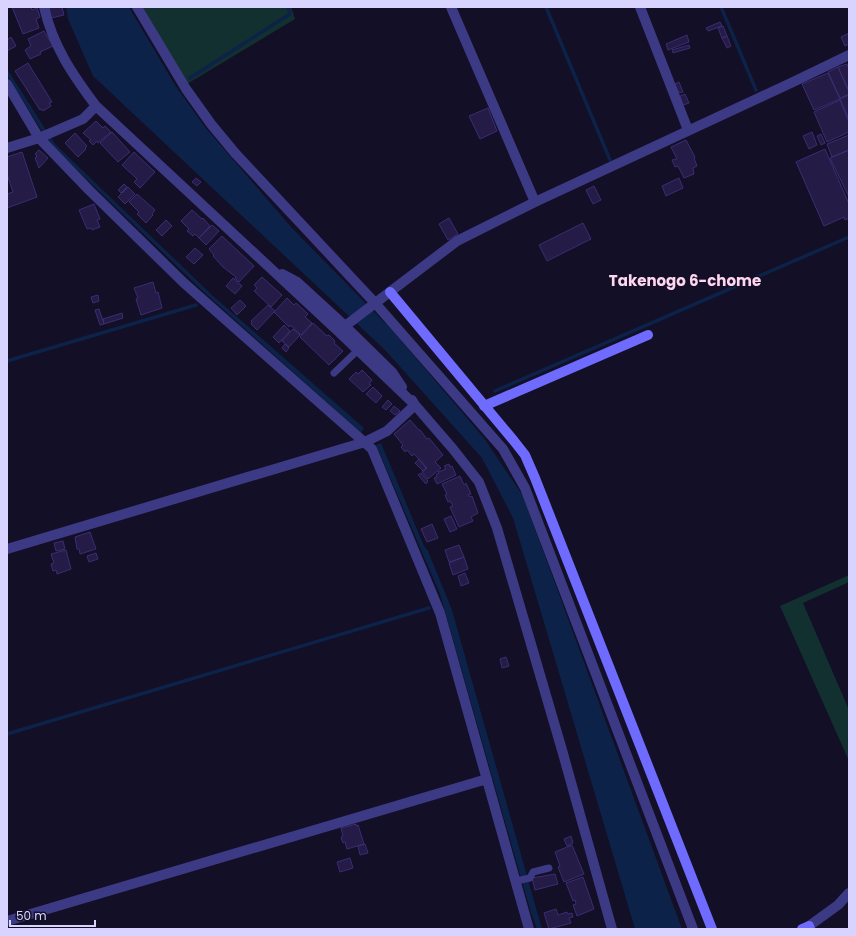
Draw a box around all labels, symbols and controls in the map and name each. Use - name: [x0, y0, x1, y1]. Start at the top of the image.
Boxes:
- district label: Takenogo 6-chome: [609, 270, 761, 291]
- scale bar: [10, 902, 95, 928]
- text: 50 m: [16, 907, 47, 924]

